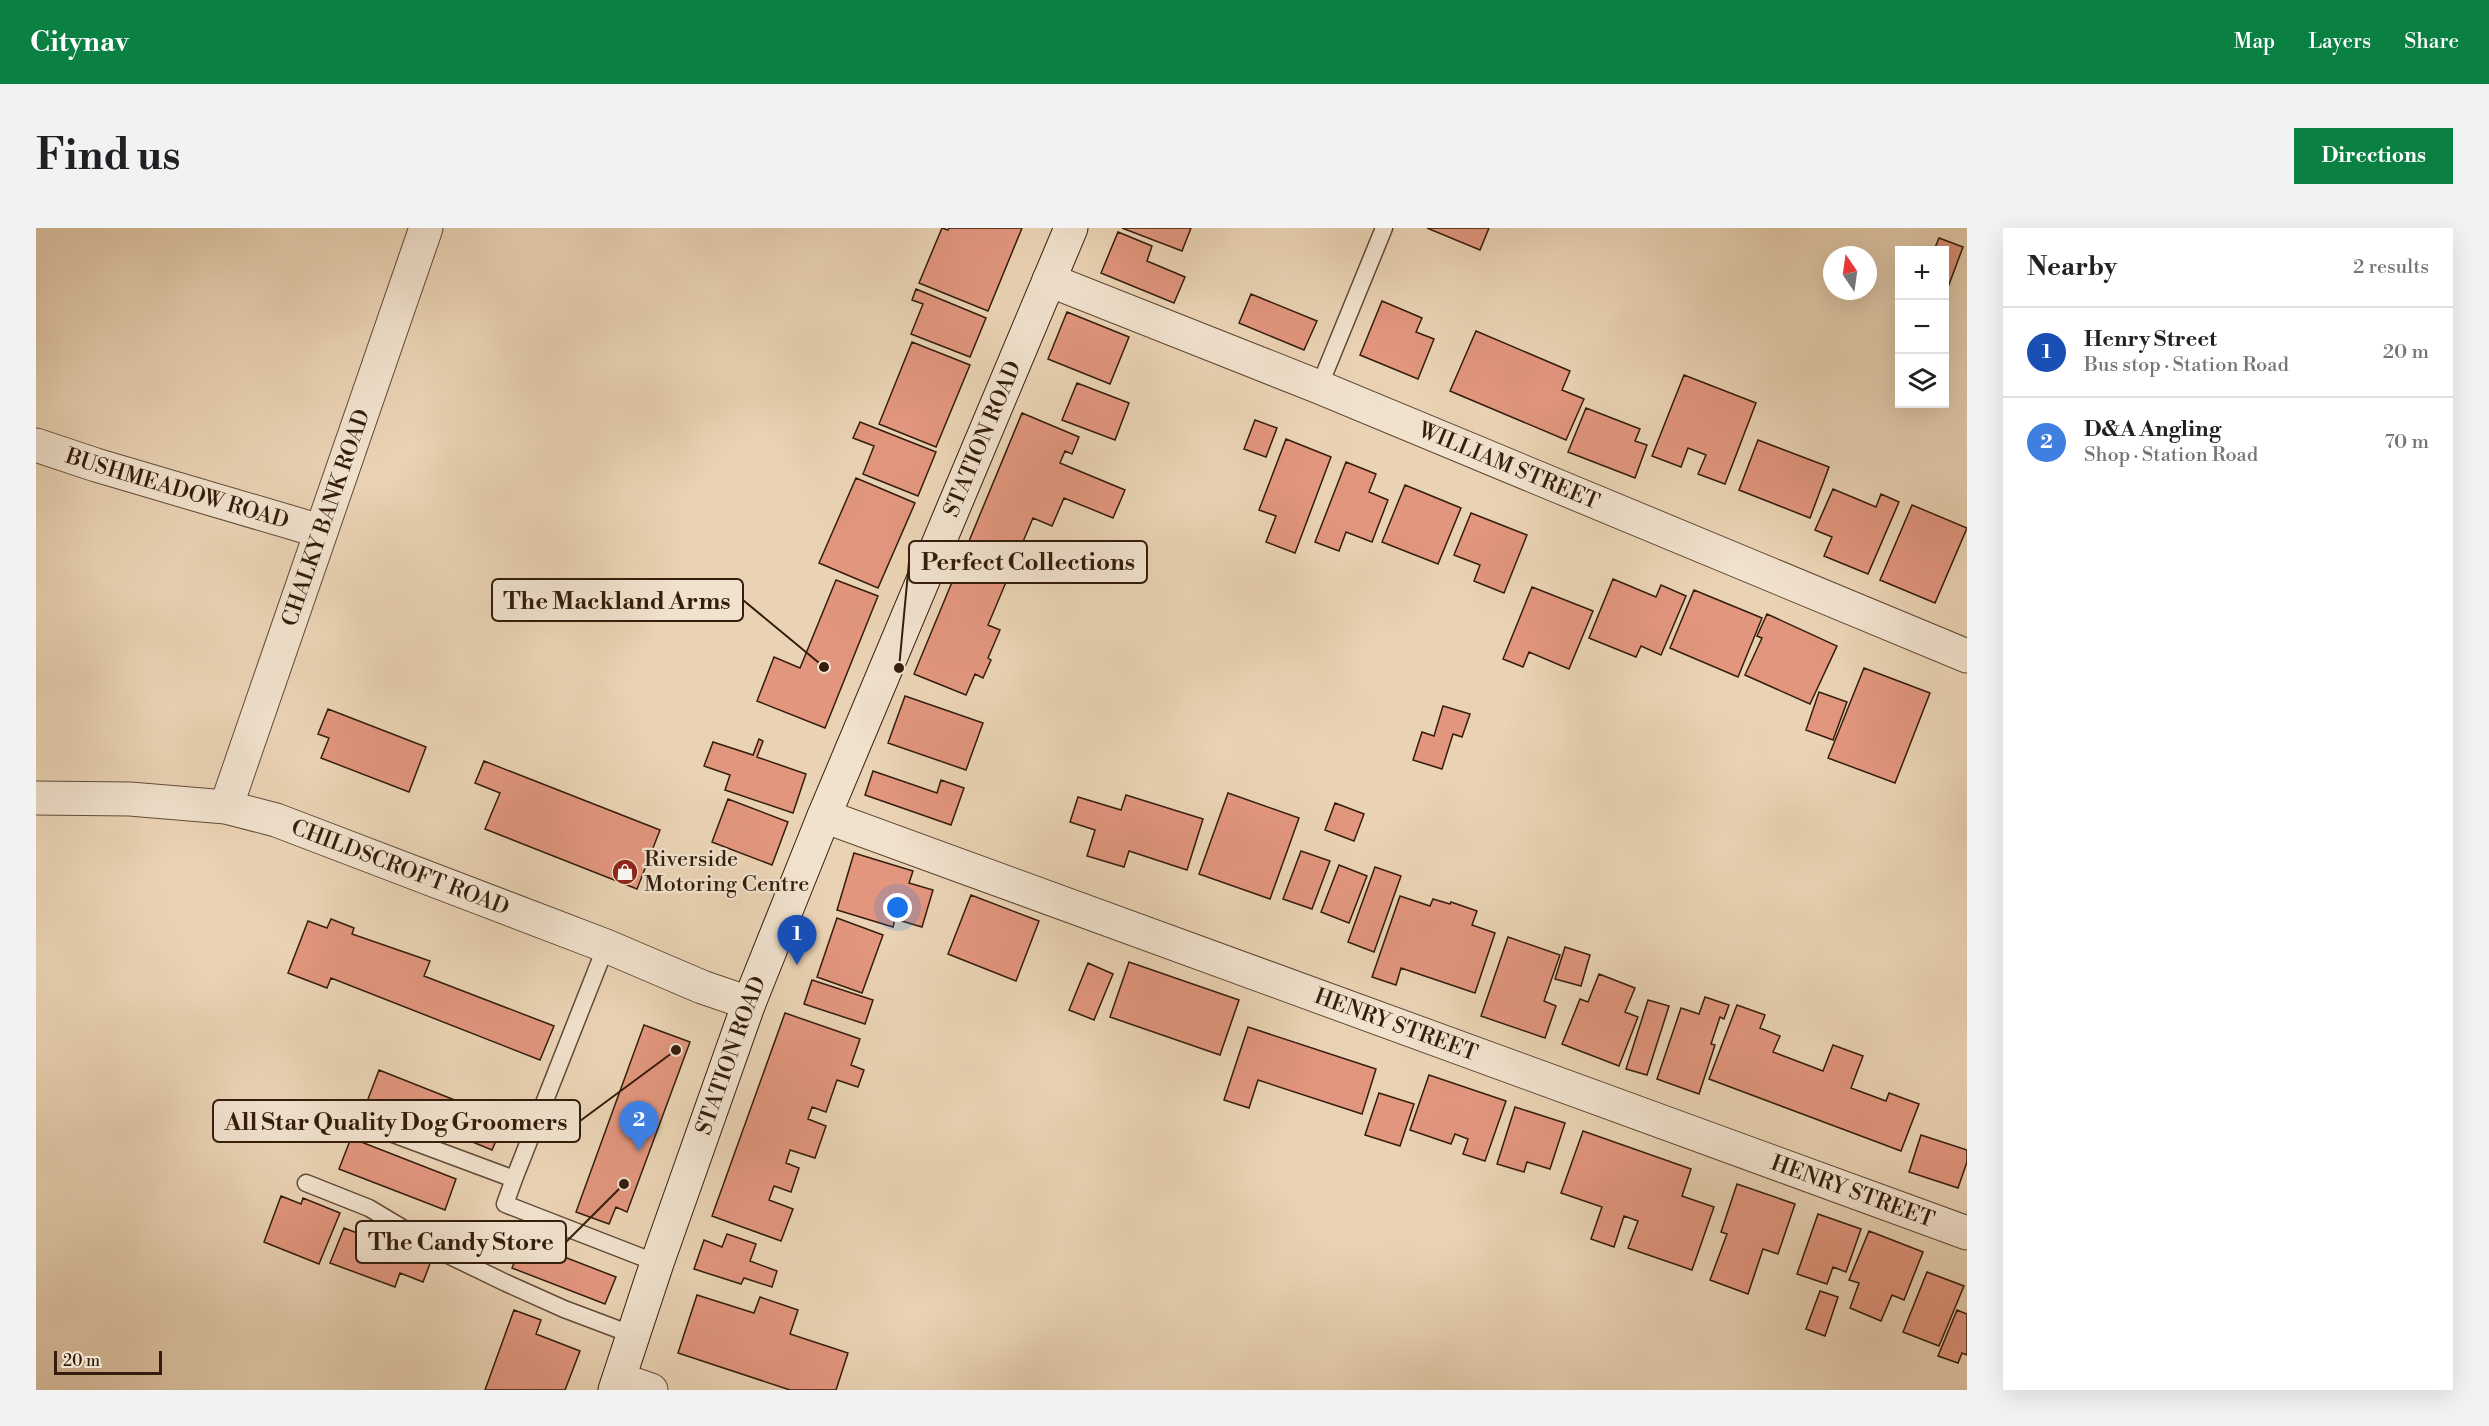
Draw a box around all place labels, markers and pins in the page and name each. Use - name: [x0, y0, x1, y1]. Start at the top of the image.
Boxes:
- callout: Perfect Collections: [909, 541, 1147, 583]
- callout: The Mackland Arms: [492, 579, 743, 621]
- place label: Riverside Motoring Centre: [644, 846, 809, 898]
- shop icon: Riverside Motoring Centre: [610, 857, 640, 887]
- pin: 1: [778, 916, 816, 965]
- callout: All Star Quality Dog Groomers: [213, 1100, 580, 1142]
- pin: 2: [620, 1102, 658, 1151]
- callout: The Candy Store: [356, 1221, 566, 1263]

